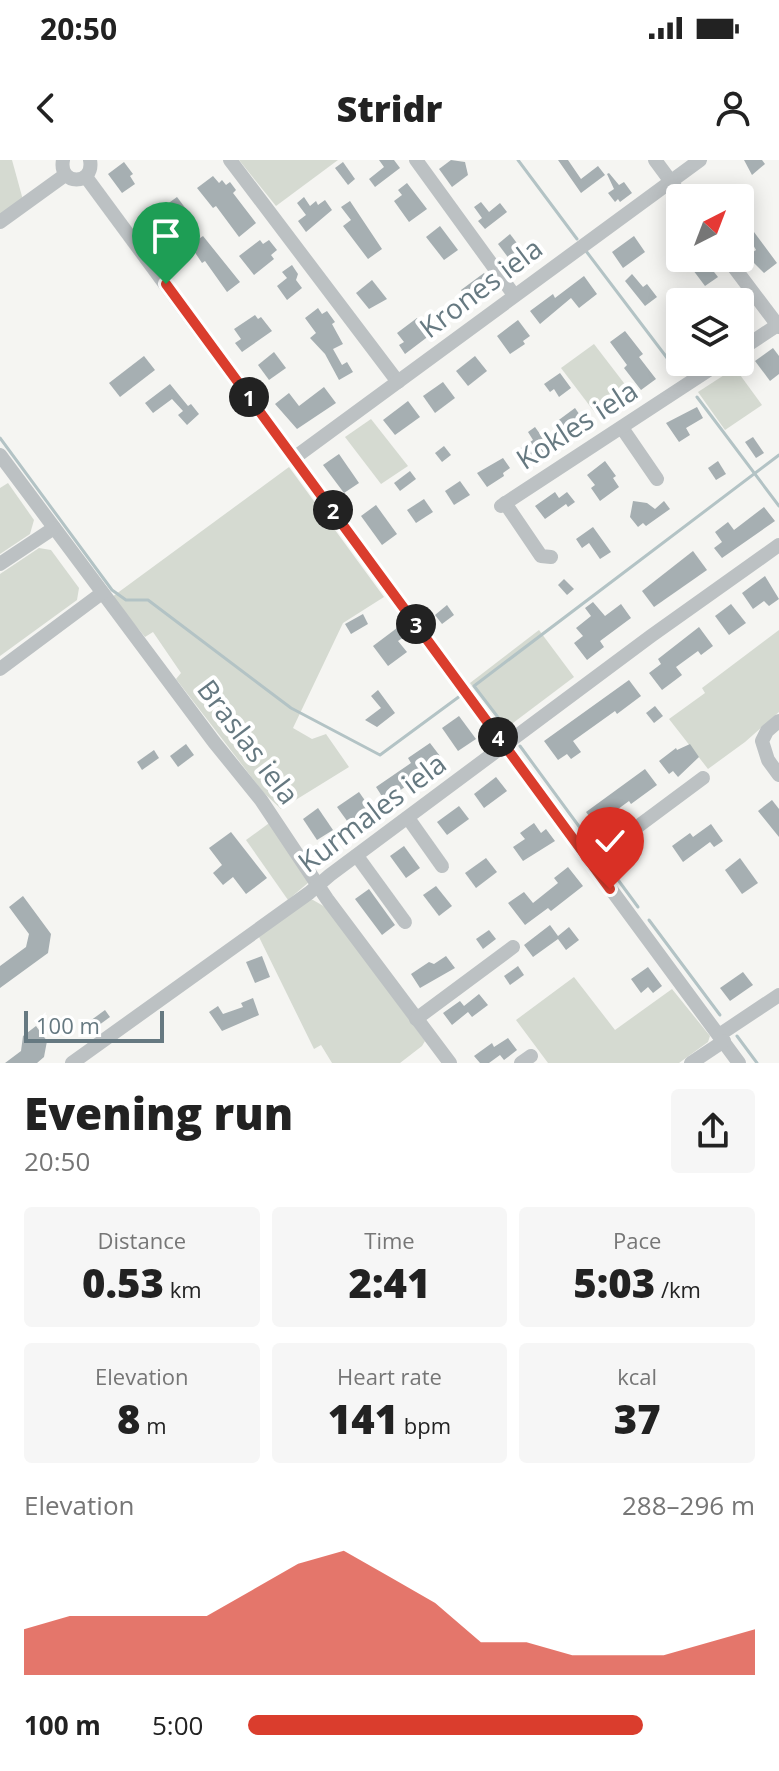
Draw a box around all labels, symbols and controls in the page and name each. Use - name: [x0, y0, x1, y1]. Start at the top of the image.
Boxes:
- text: 20:50: [40, 8, 117, 49]
- text: Stridr: [337, 84, 442, 133]
- icon: back: [24, 86, 68, 130]
- icon: person: [711, 86, 755, 130]
- north arrow: [666, 184, 754, 272]
- map controls: [666, 184, 754, 376]
- pin: [132, 202, 200, 284]
- icon: arrive: [144, 214, 188, 258]
- street label: Krones iela: [411, 229, 549, 346]
- button: layers: [666, 288, 754, 376]
- street label: Kokles iela: [508, 371, 644, 478]
- pin: 1: [229, 377, 269, 417]
- text: 1: [243, 382, 255, 412]
- pin: 2: [313, 490, 353, 530]
- text: 2: [327, 495, 339, 525]
- pin: 3: [396, 604, 436, 644]
- text: 3: [410, 609, 422, 639]
- street label: Braslas iela: [189, 671, 308, 812]
- pin: 4: [478, 717, 518, 757]
- text: 4: [492, 722, 504, 752]
- street label: Kurmales iela: [290, 744, 453, 880]
- pin: [576, 807, 644, 889]
- icon: check: [588, 819, 632, 863]
- scale bar: [24, 1007, 164, 1043]
- text: 100 m: [36, 1010, 100, 1040]
- text: Evening run: [24, 1083, 293, 1143]
- button: share: [671, 1089, 755, 1173]
- text: 20:50: [24, 1143, 90, 1179]
- text: Distance: [98, 1225, 186, 1255]
- text: Time: [364, 1225, 415, 1255]
- text: Pace: [613, 1225, 661, 1255]
- text: 0.53: [82, 1255, 164, 1310]
- text: 2:41: [349, 1255, 430, 1310]
- text: 5:03: [573, 1255, 655, 1310]
- text: km: [164, 1274, 202, 1304]
- text: /km: [655, 1274, 701, 1304]
- text: Elevation: [95, 1361, 189, 1391]
- text: Heart rate: [337, 1361, 442, 1391]
- text: kcal: [617, 1361, 657, 1391]
- text: 8: [117, 1391, 141, 1446]
- text: 141: [328, 1391, 398, 1446]
- text: 37: [614, 1391, 661, 1446]
- text: m: [141, 1410, 167, 1440]
- text: bpm: [398, 1410, 451, 1440]
- text: Elevation: [24, 1487, 134, 1523]
- text: 288–296 m: [622, 1487, 755, 1523]
- text: 100 m: [24, 1707, 101, 1743]
- text: 5:00: [152, 1707, 203, 1743]

